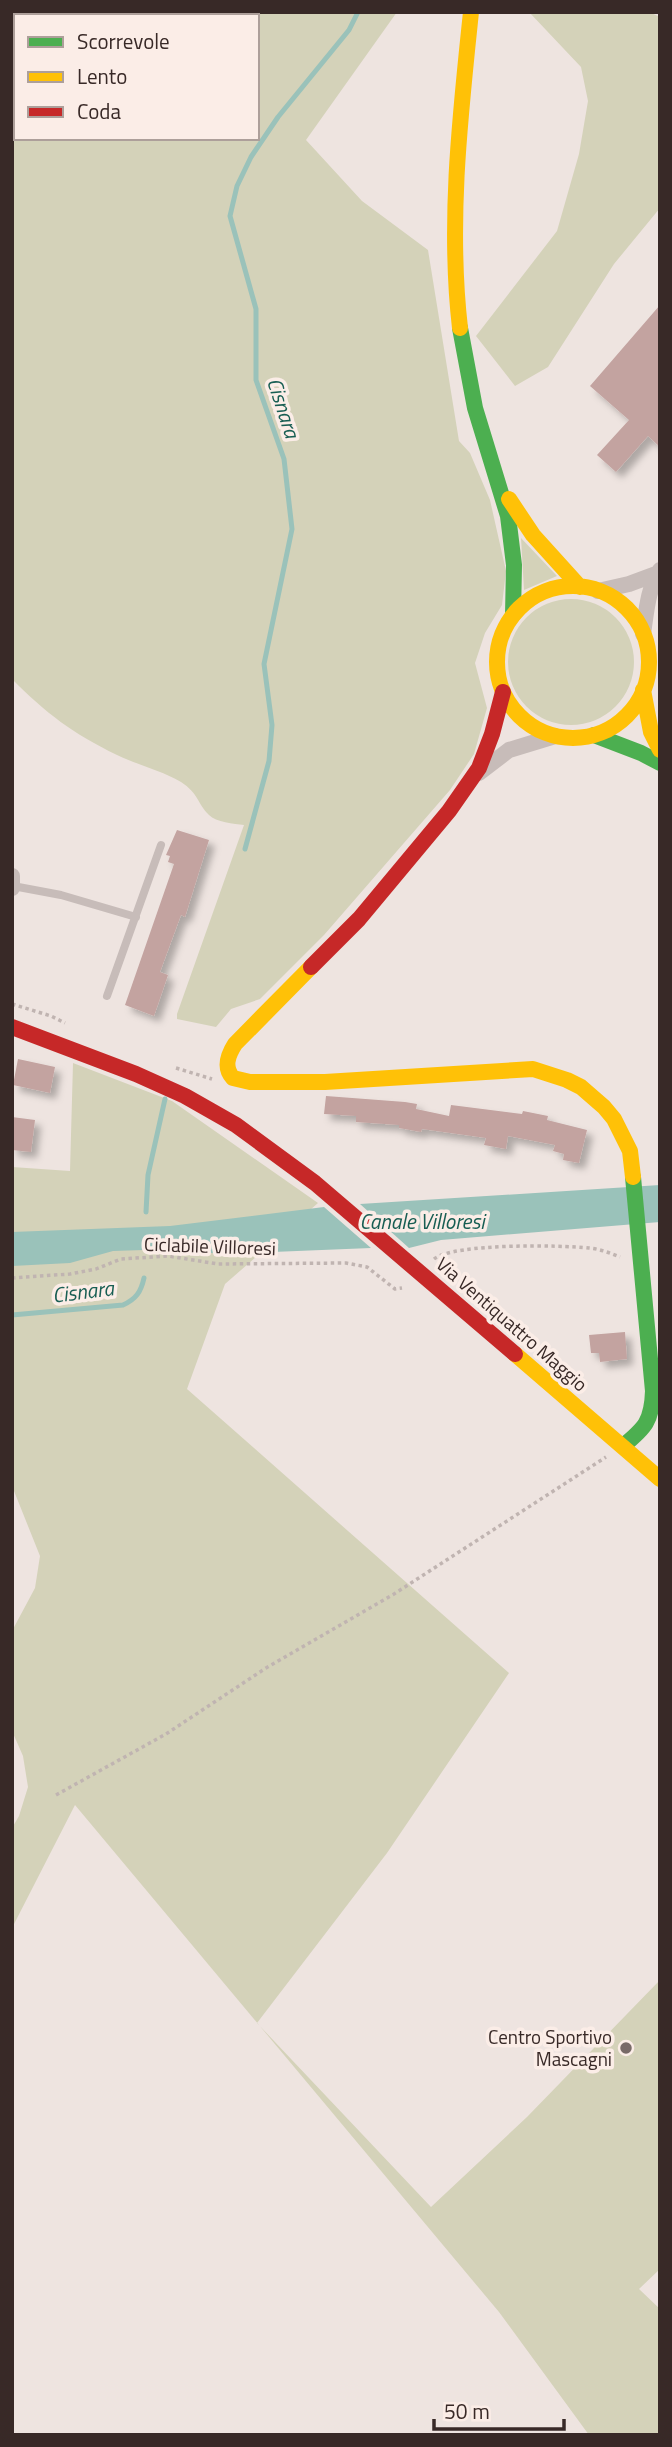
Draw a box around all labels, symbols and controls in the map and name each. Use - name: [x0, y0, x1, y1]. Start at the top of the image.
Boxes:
- legend: [14, 14, 259, 140]
- text: Scorrevole: [77, 25, 170, 57]
- text: Lento: [77, 60, 127, 92]
- text: Coda: [77, 95, 121, 127]
- water label: Cisnara: [259, 373, 309, 443]
- water label: Canale Villoresi: [359, 1205, 487, 1237]
- street label: Ciclabile Villoresi: [144, 1229, 276, 1262]
- street label: Via Ventiquattro Maggio: [430, 1249, 595, 1398]
- water label: Cisnara: [50, 1271, 117, 1311]
- place label: Centro Sportivo Mascagni: [488, 2022, 612, 2073]
- marker: Centro Sportivo Mascagni: [618, 2040, 634, 2056]
- scale bar: [434, 2388, 564, 2432]
- text: 50 m: [444, 2395, 490, 2427]

